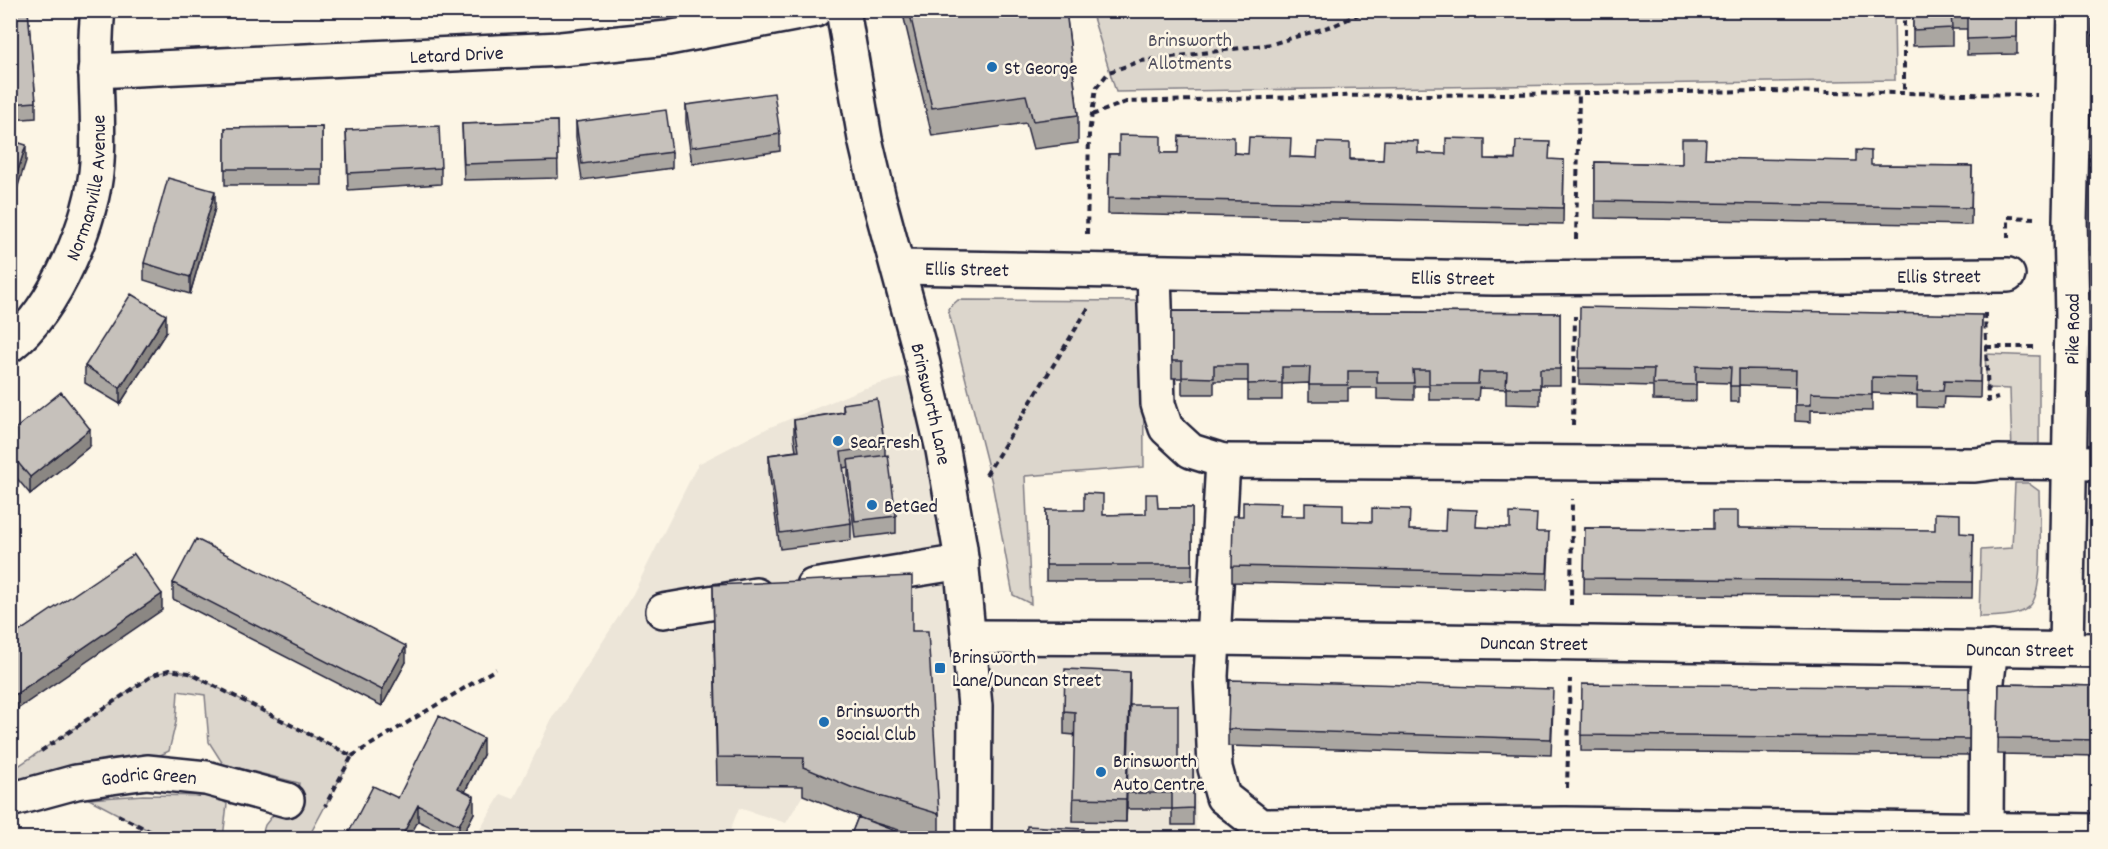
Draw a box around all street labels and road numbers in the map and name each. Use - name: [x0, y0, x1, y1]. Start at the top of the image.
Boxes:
- street label: Letard Drive: [409, 41, 504, 73]
- street label: Normanville Avenue: [60, 114, 115, 266]
- street label: Ellis Street: [925, 257, 1009, 286]
- street label: Ellis Street: [1897, 264, 1981, 293]
- street label: Ellis Street: [1411, 265, 1495, 295]
- street label: Pike Road: [2060, 293, 2089, 365]
- street label: Brinsworth Lane: [902, 341, 956, 467]
- street label: Duncan Street: [1480, 631, 1588, 660]
- street label: Duncan Street: [1966, 637, 2074, 667]
- street label: Godric Green: [100, 761, 198, 795]

